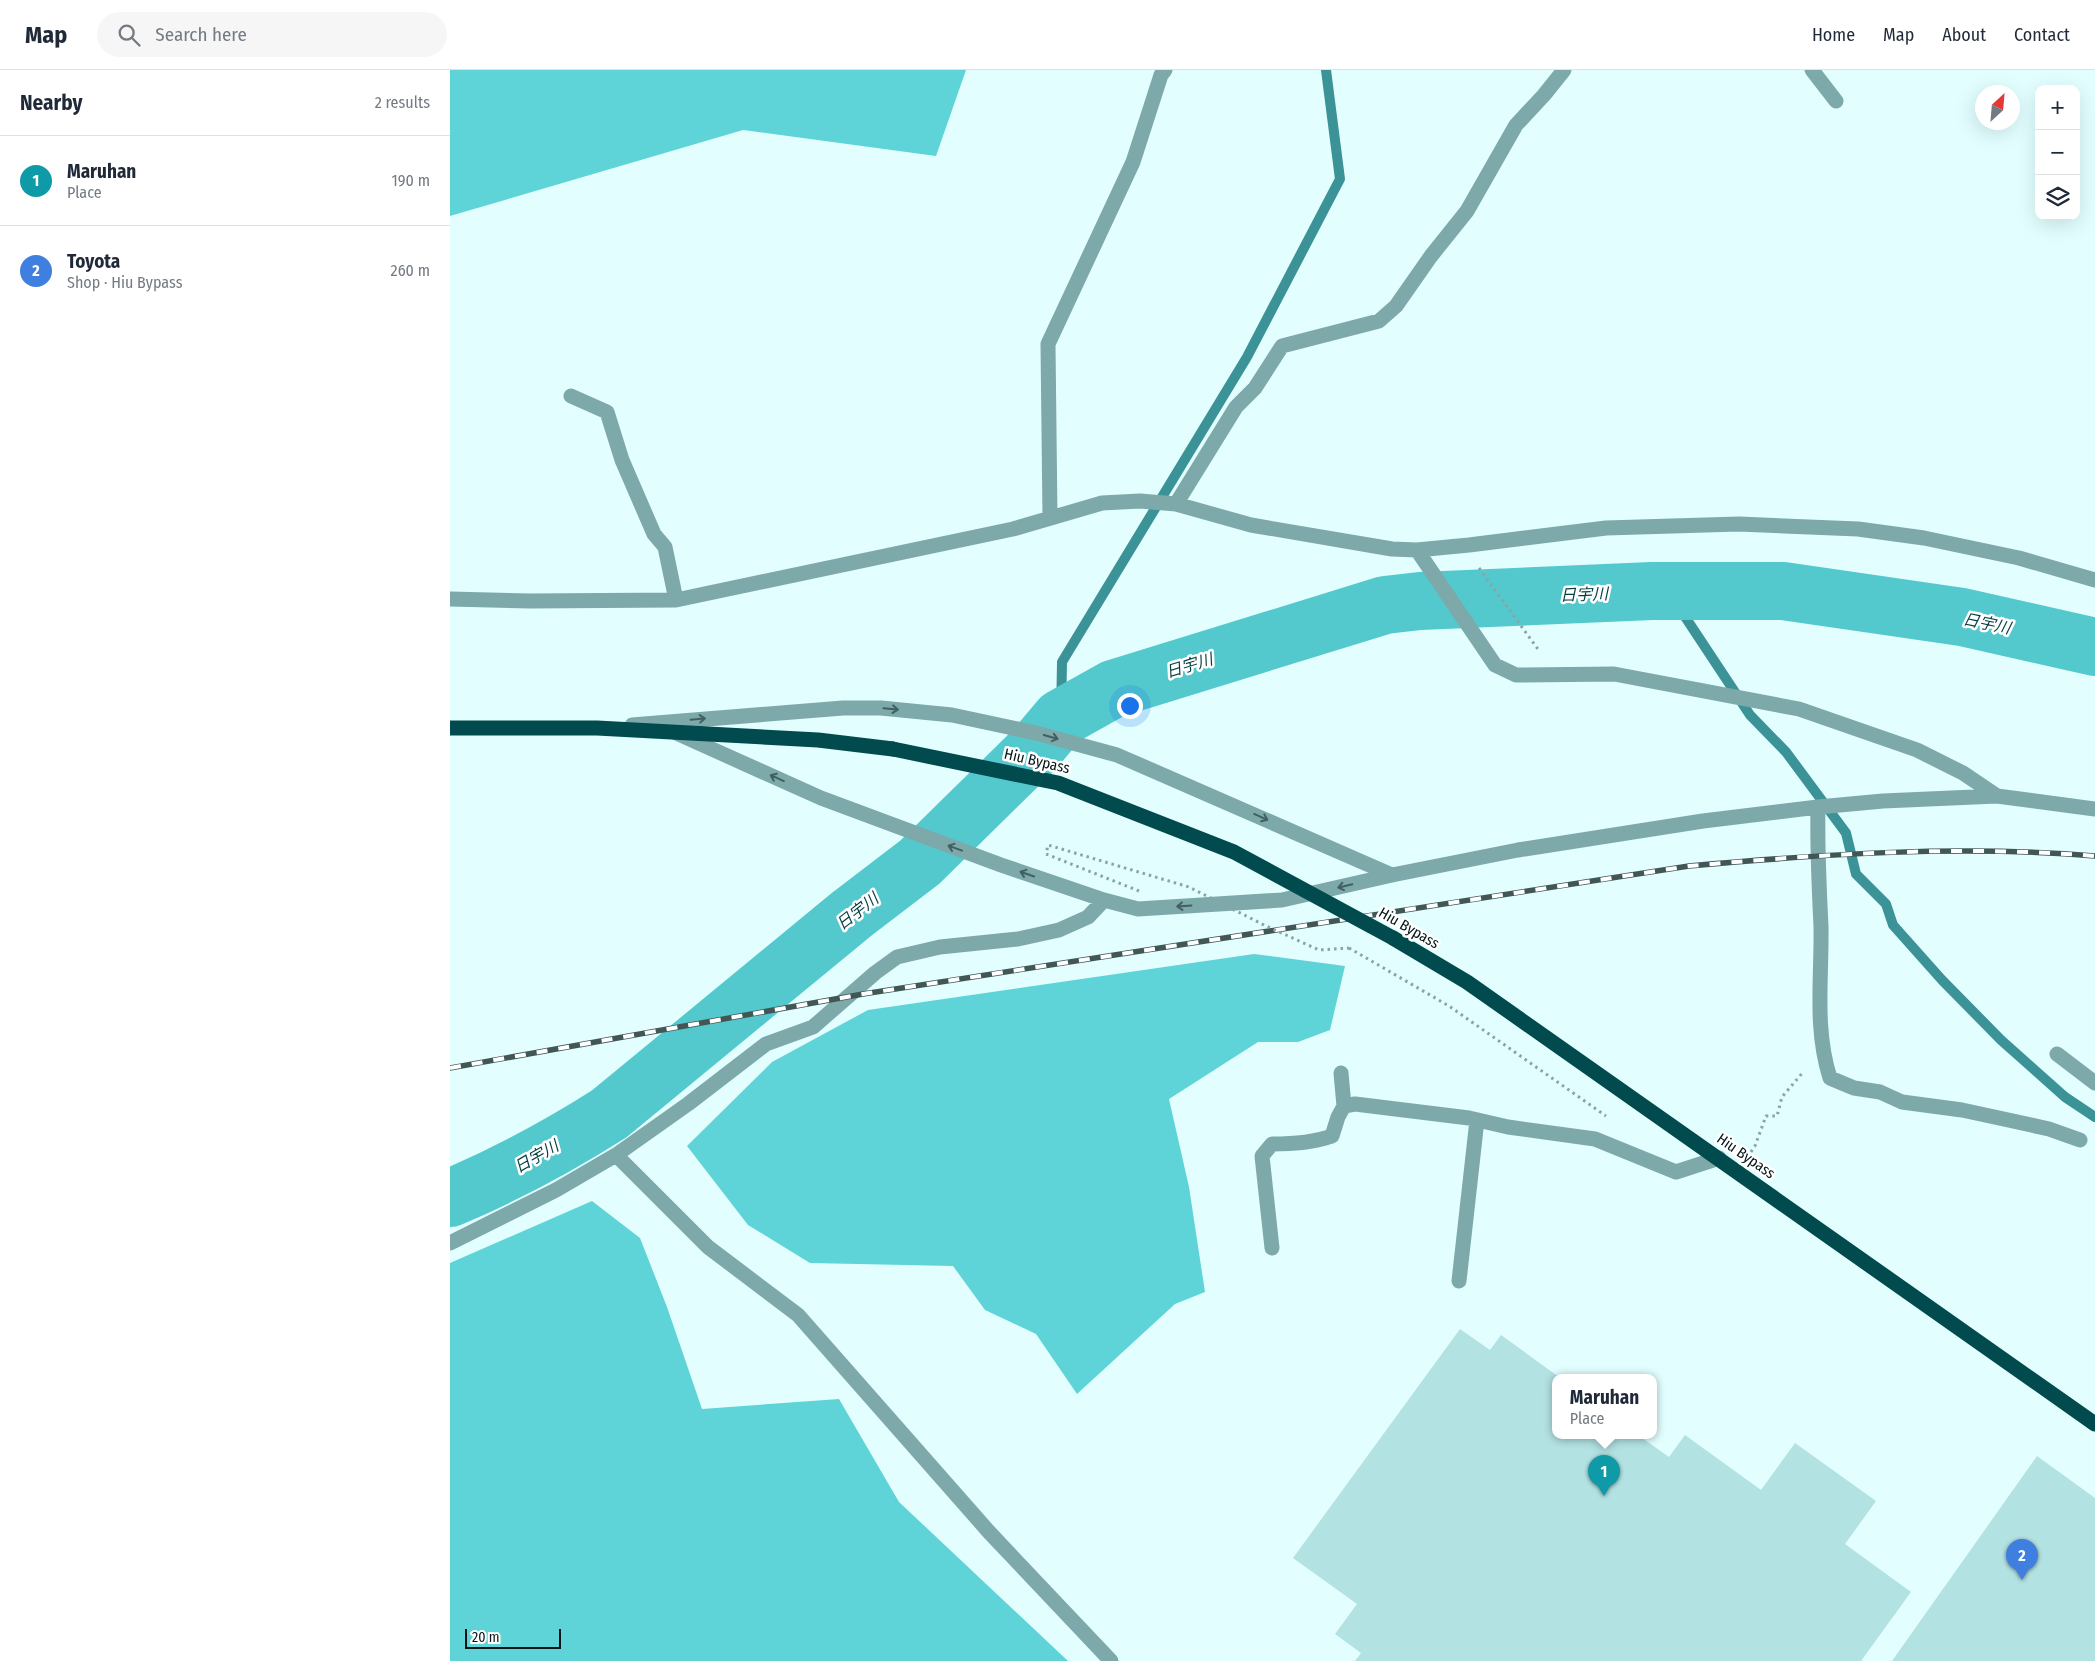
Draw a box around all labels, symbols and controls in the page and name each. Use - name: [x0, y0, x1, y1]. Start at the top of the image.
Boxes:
- search box: [97, 12, 447, 57]
- text: Map: [25, 21, 67, 49]
- icon: search: [115, 21, 143, 49]
- text: Search here: [155, 23, 247, 46]
- text: Home: [1812, 24, 1855, 46]
- text: Map: [1883, 24, 1914, 46]
- text: About: [1942, 24, 1986, 46]
- text: Contact: [2014, 24, 2070, 46]
- north arrow: [1975, 85, 2020, 130]
- map controls: [2035, 85, 2080, 220]
- button: +: [2035, 85, 2080, 130]
- text: Nearby: [20, 90, 82, 116]
- text: 2 results: [375, 93, 430, 112]
- button: −: [2035, 130, 2080, 175]
- text: Maruhan: [67, 160, 136, 183]
- text: 1: [33, 171, 39, 190]
- text: 190 m: [392, 171, 430, 190]
- button: layers: [2035, 175, 2080, 220]
- text: Place: [67, 183, 102, 202]
- text: Toyota: [67, 250, 120, 273]
- text: 2: [32, 261, 40, 280]
- text: 260 m: [391, 261, 430, 280]
- text: Shop · Hiu Bypass: [67, 273, 183, 292]
- water label: 日宇川: [1560, 584, 1610, 605]
- water label: 日宇川: [1961, 609, 2014, 638]
- water label: 日宇川: [1163, 649, 1217, 682]
- your location: [1117, 693, 1143, 719]
- one-way arrow: [883, 705, 899, 714]
- one-way arrow: [690, 715, 706, 724]
- one-way arrow: [1043, 732, 1059, 742]
- street label: Hiu Bypass: [1002, 745, 1072, 777]
- one-way arrow: [770, 773, 785, 783]
- one-way arrow: [1253, 813, 1268, 823]
- one-way arrow: [948, 843, 963, 852]
- one-way arrow: [1020, 868, 1036, 878]
- one-way arrow: [1337, 882, 1353, 891]
- water label: 日宇川: [833, 888, 884, 934]
- one-way arrow: [1176, 901, 1192, 911]
- street label: Hiu Bypass: [1376, 903, 1442, 953]
- street label: Hiu Bypass: [1713, 1129, 1779, 1183]
- water label: 日宇川: [511, 1135, 564, 1177]
- popup: [1552, 1374, 1657, 1439]
- text: Maruhan: [1570, 1386, 1639, 1409]
- text: Place: [1570, 1409, 1604, 1428]
- pin: 1: [1588, 1455, 1620, 1496]
- pin: 2: [2006, 1539, 2038, 1580]
- scale bar: [465, 1626, 561, 1649]
- text: 20 m: [472, 1629, 500, 1646]

